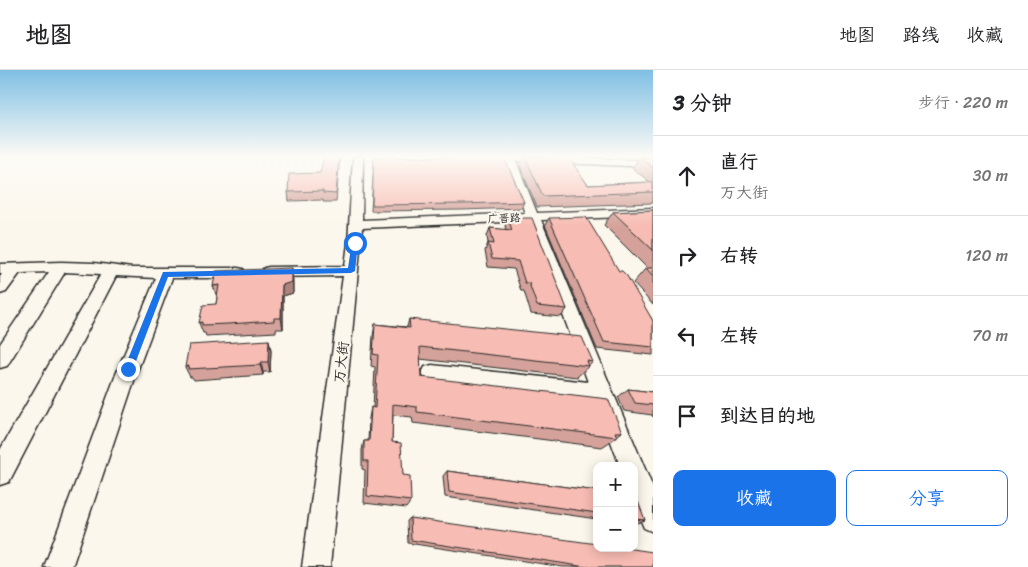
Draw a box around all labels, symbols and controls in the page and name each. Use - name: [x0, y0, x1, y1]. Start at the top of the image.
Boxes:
- text: 地图: [25, 14, 73, 56]
- text: 地图: [839, 19, 875, 51]
- text: 路线: [903, 19, 939, 51]
- text: 收藏: [967, 19, 1003, 51]
- text: 3 分钟: [673, 84, 732, 122]
- text: 步行 · 220 m: [918, 88, 1008, 117]
- text: 直行: [720, 145, 758, 178]
- text: 30 m: [973, 161, 1008, 190]
- icon: ahead: [673, 162, 701, 190]
- text: 万大街: [720, 178, 768, 207]
- street label: 广晋路: [487, 208, 521, 229]
- route start: [344, 232, 367, 255]
- text: 右转: [720, 239, 758, 272]
- text: 120 m: [965, 241, 1008, 270]
- icon: right: [673, 242, 701, 270]
- text: 左转: [720, 319, 758, 352]
- text: 70 m: [972, 321, 1008, 350]
- icon: left: [673, 322, 701, 350]
- street label: 万大街: [327, 340, 356, 384]
- route end: [117, 358, 140, 381]
- text: 到达目的地: [720, 399, 815, 432]
- icon: arrive: [673, 402, 701, 430]
- map controls: [593, 462, 638, 552]
- button: +: [593, 462, 638, 507]
- button: 收藏: [673, 470, 836, 526]
- button: 分享: [846, 470, 1008, 526]
- button: −: [593, 507, 638, 552]

